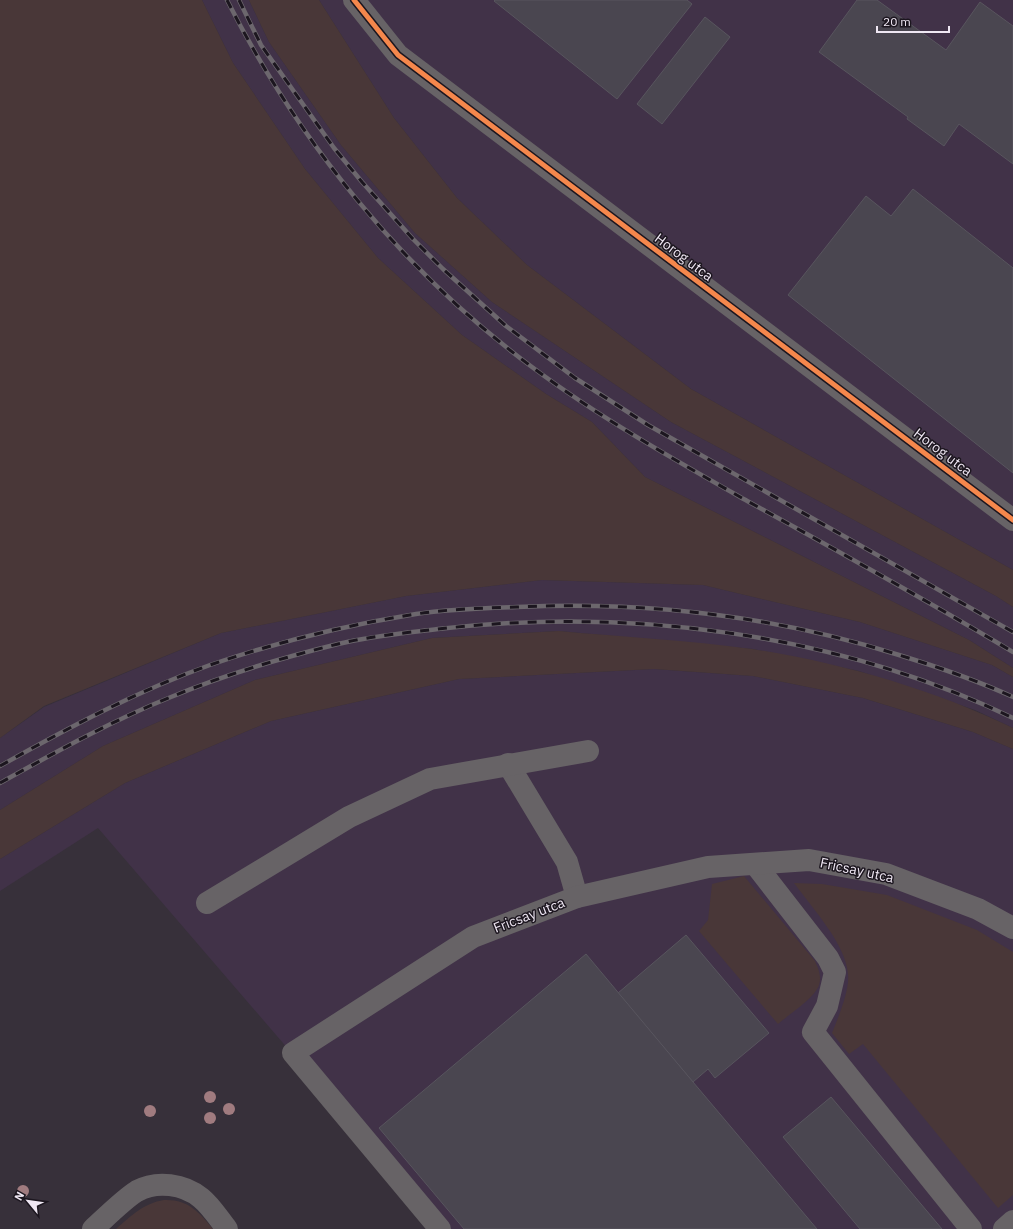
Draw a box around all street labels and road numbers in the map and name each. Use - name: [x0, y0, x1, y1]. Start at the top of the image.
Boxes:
- street label: Horog utca: [651, 229, 717, 285]
- street label: Horog utca: [910, 424, 976, 480]
- street label: Fricsay utca: [818, 853, 896, 887]
- street label: Fricsay utca: [491, 893, 568, 937]

